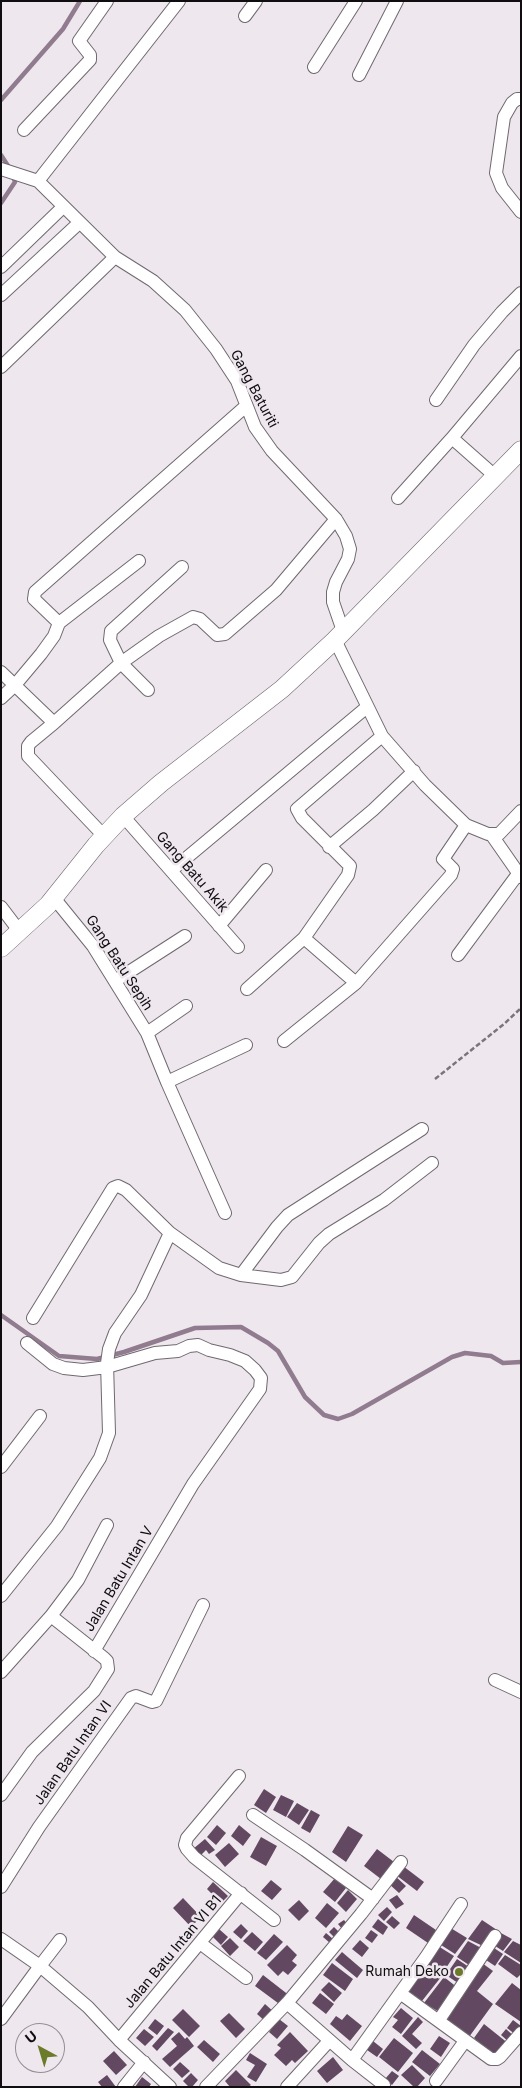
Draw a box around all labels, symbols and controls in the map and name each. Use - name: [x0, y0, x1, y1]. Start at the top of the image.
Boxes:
- street label: Gang Baturiti: [226, 347, 282, 431]
- street label: Gang Batu Akik: [152, 828, 232, 916]
- street label: Gang Batu Sepih: [82, 912, 156, 1014]
- street label: Jalan Batu Intan V: [81, 1523, 157, 1635]
- street label: Jalan Batu Intan VI: [31, 1698, 115, 1808]
- street label: Jalan Batu Intan VI B1: [121, 1892, 225, 2012]
- place label: Rumah Deko: [365, 1964, 449, 1980]
- marker: Rumah Deko: [453, 1966, 465, 1978]
- north arrow: [15, 2023, 65, 2073]
- text: U: [22, 2027, 40, 2047]

